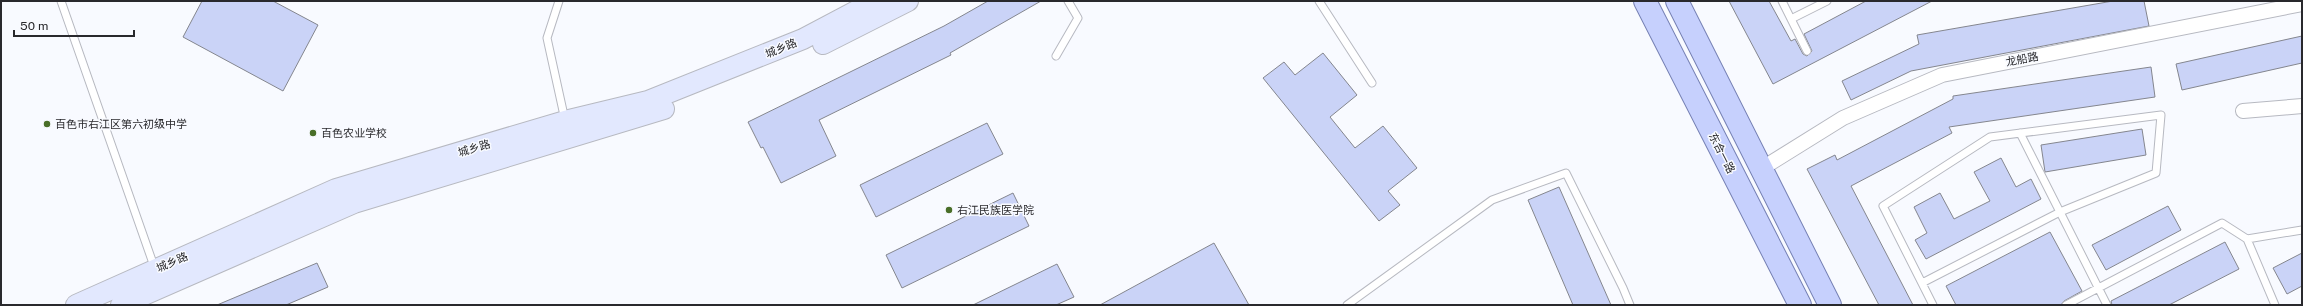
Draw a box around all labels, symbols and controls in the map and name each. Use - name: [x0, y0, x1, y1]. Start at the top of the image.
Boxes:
- scale bar: [14, 12, 134, 38]
- text: 50 m: [20, 19, 48, 33]
- street label: 城乡路: [763, 36, 799, 60]
- street label: 龙船路: [2005, 50, 2039, 68]
- place label: 百色市右江区第六初级中学: [55, 118, 187, 130]
- marker: 百色市右江区第六初级中学: [42, 119, 52, 129]
- place label: 百色农业学校: [321, 127, 387, 139]
- marker: 百色农业学校: [308, 128, 318, 138]
- street label: 东合一路: [1707, 131, 1737, 175]
- street label: 城乡路: [456, 138, 492, 158]
- place label: 右江民族医学院: [957, 204, 1034, 216]
- marker: 右江民族医学院: [944, 205, 954, 215]
- street label: 城乡路: [154, 250, 190, 274]

